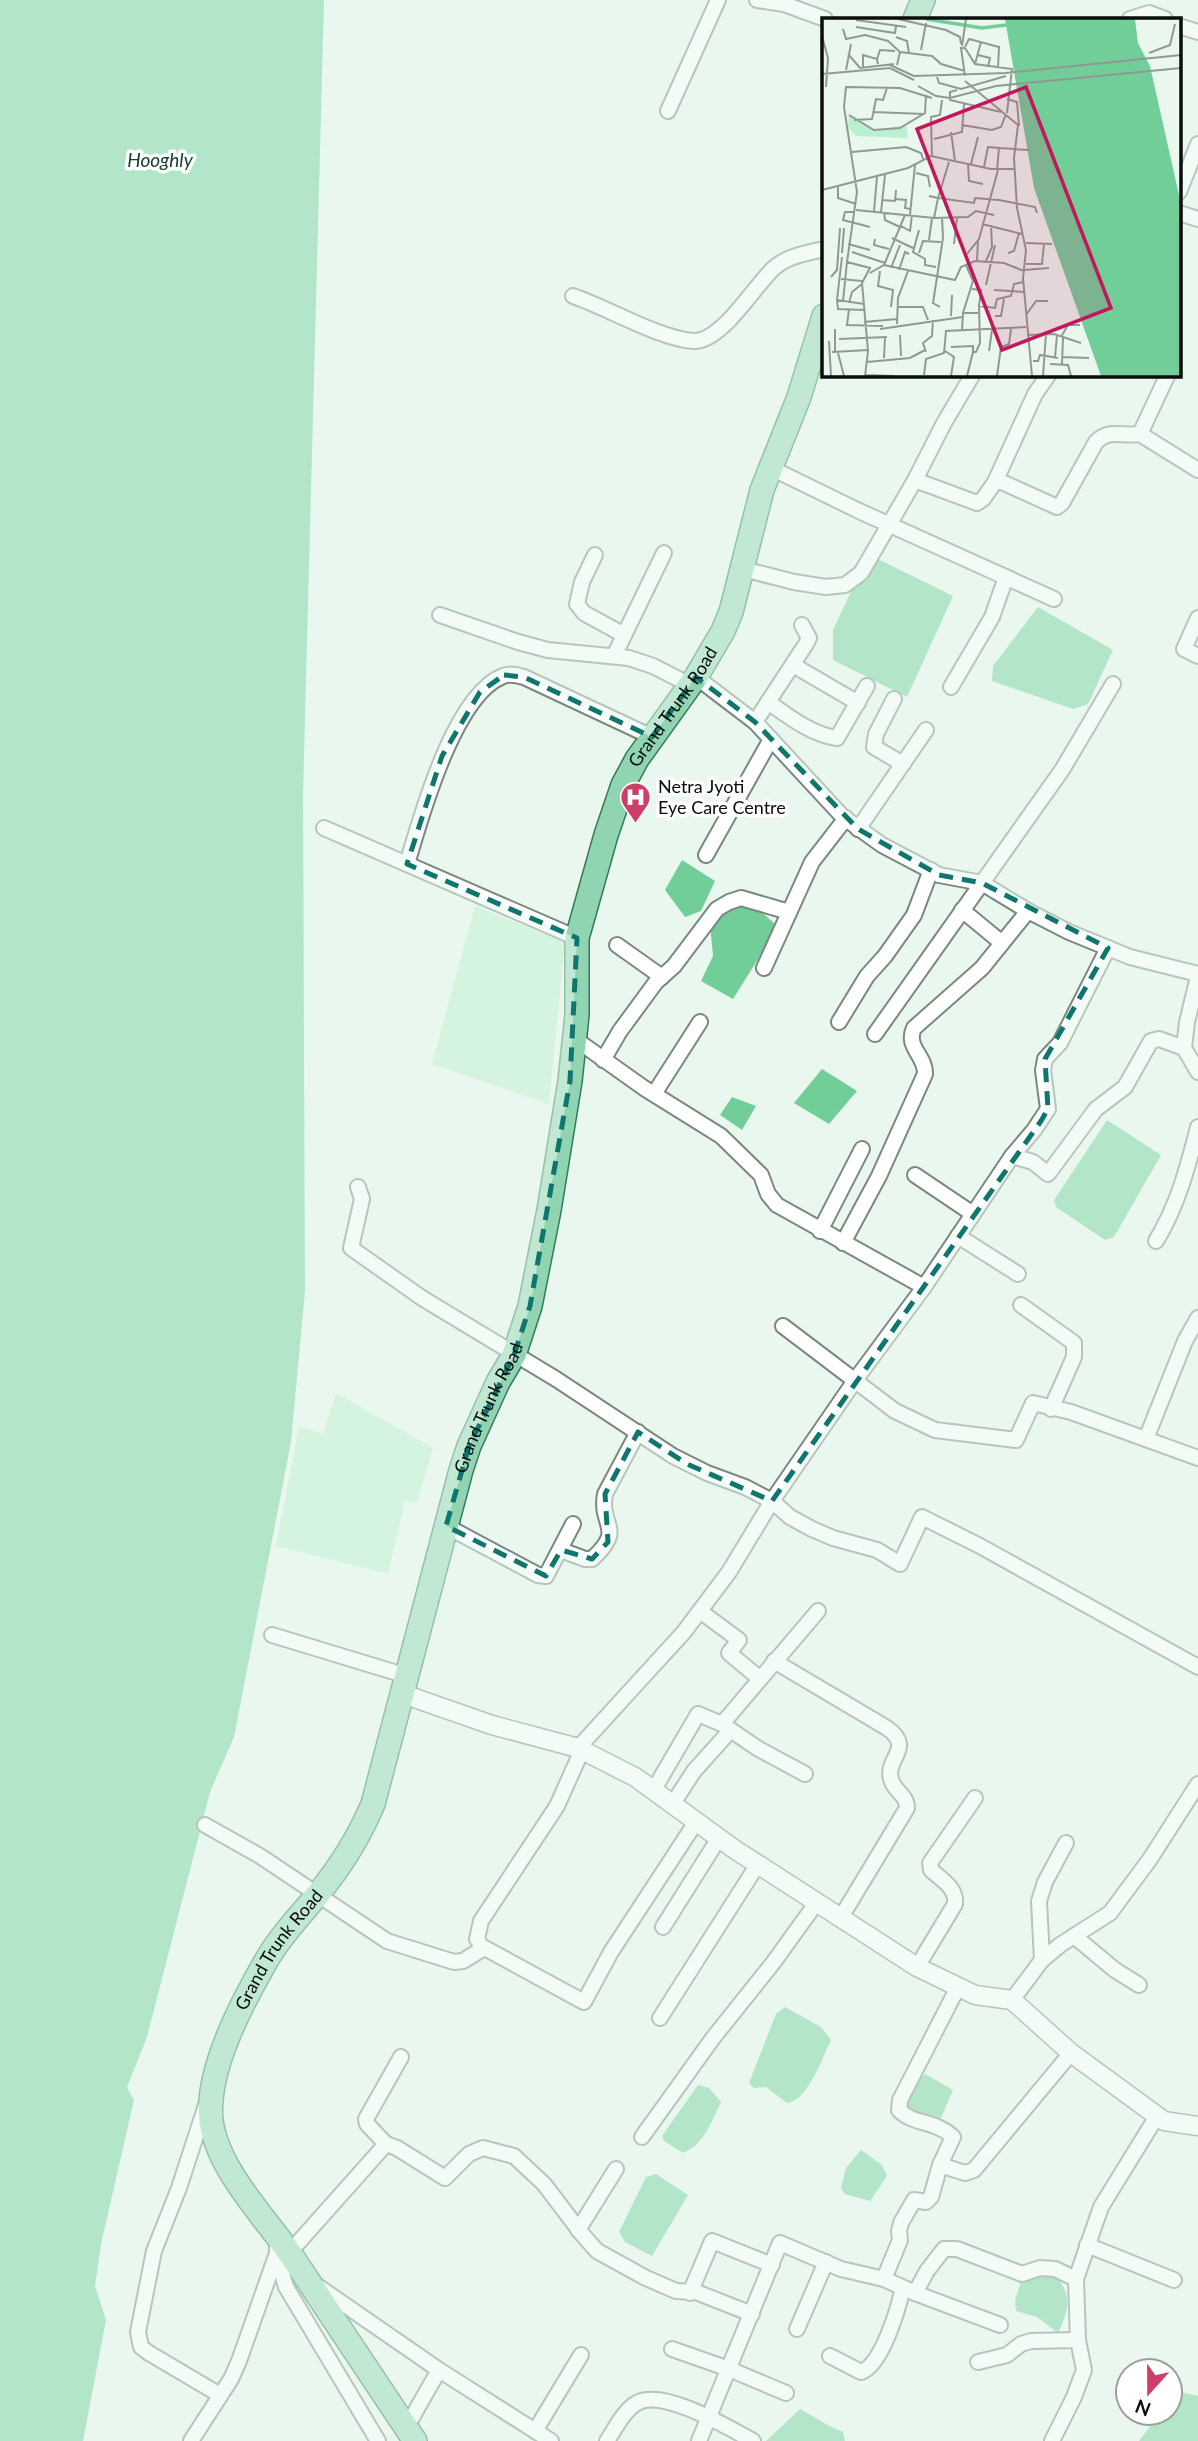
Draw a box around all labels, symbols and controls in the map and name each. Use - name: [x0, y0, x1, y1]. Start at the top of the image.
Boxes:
- inset map: [822, 18, 1180, 376]
- water label: Hooghly: [127, 148, 194, 171]
- street label: Grand Trunk Road: [623, 642, 721, 770]
- place label: Netra Jyoti Eye Care Centre: [658, 775, 786, 818]
- hospital icon: Netra Jyoti Eye Care Centre: [618, 780, 652, 824]
- street label: Grand Trunk Road: [449, 1340, 527, 1476]
- street label: Grand Trunk Road: [230, 1885, 327, 2013]
- north arrow: [1114, 2357, 1184, 2427]
- text: N: [1132, 2395, 1154, 2422]

